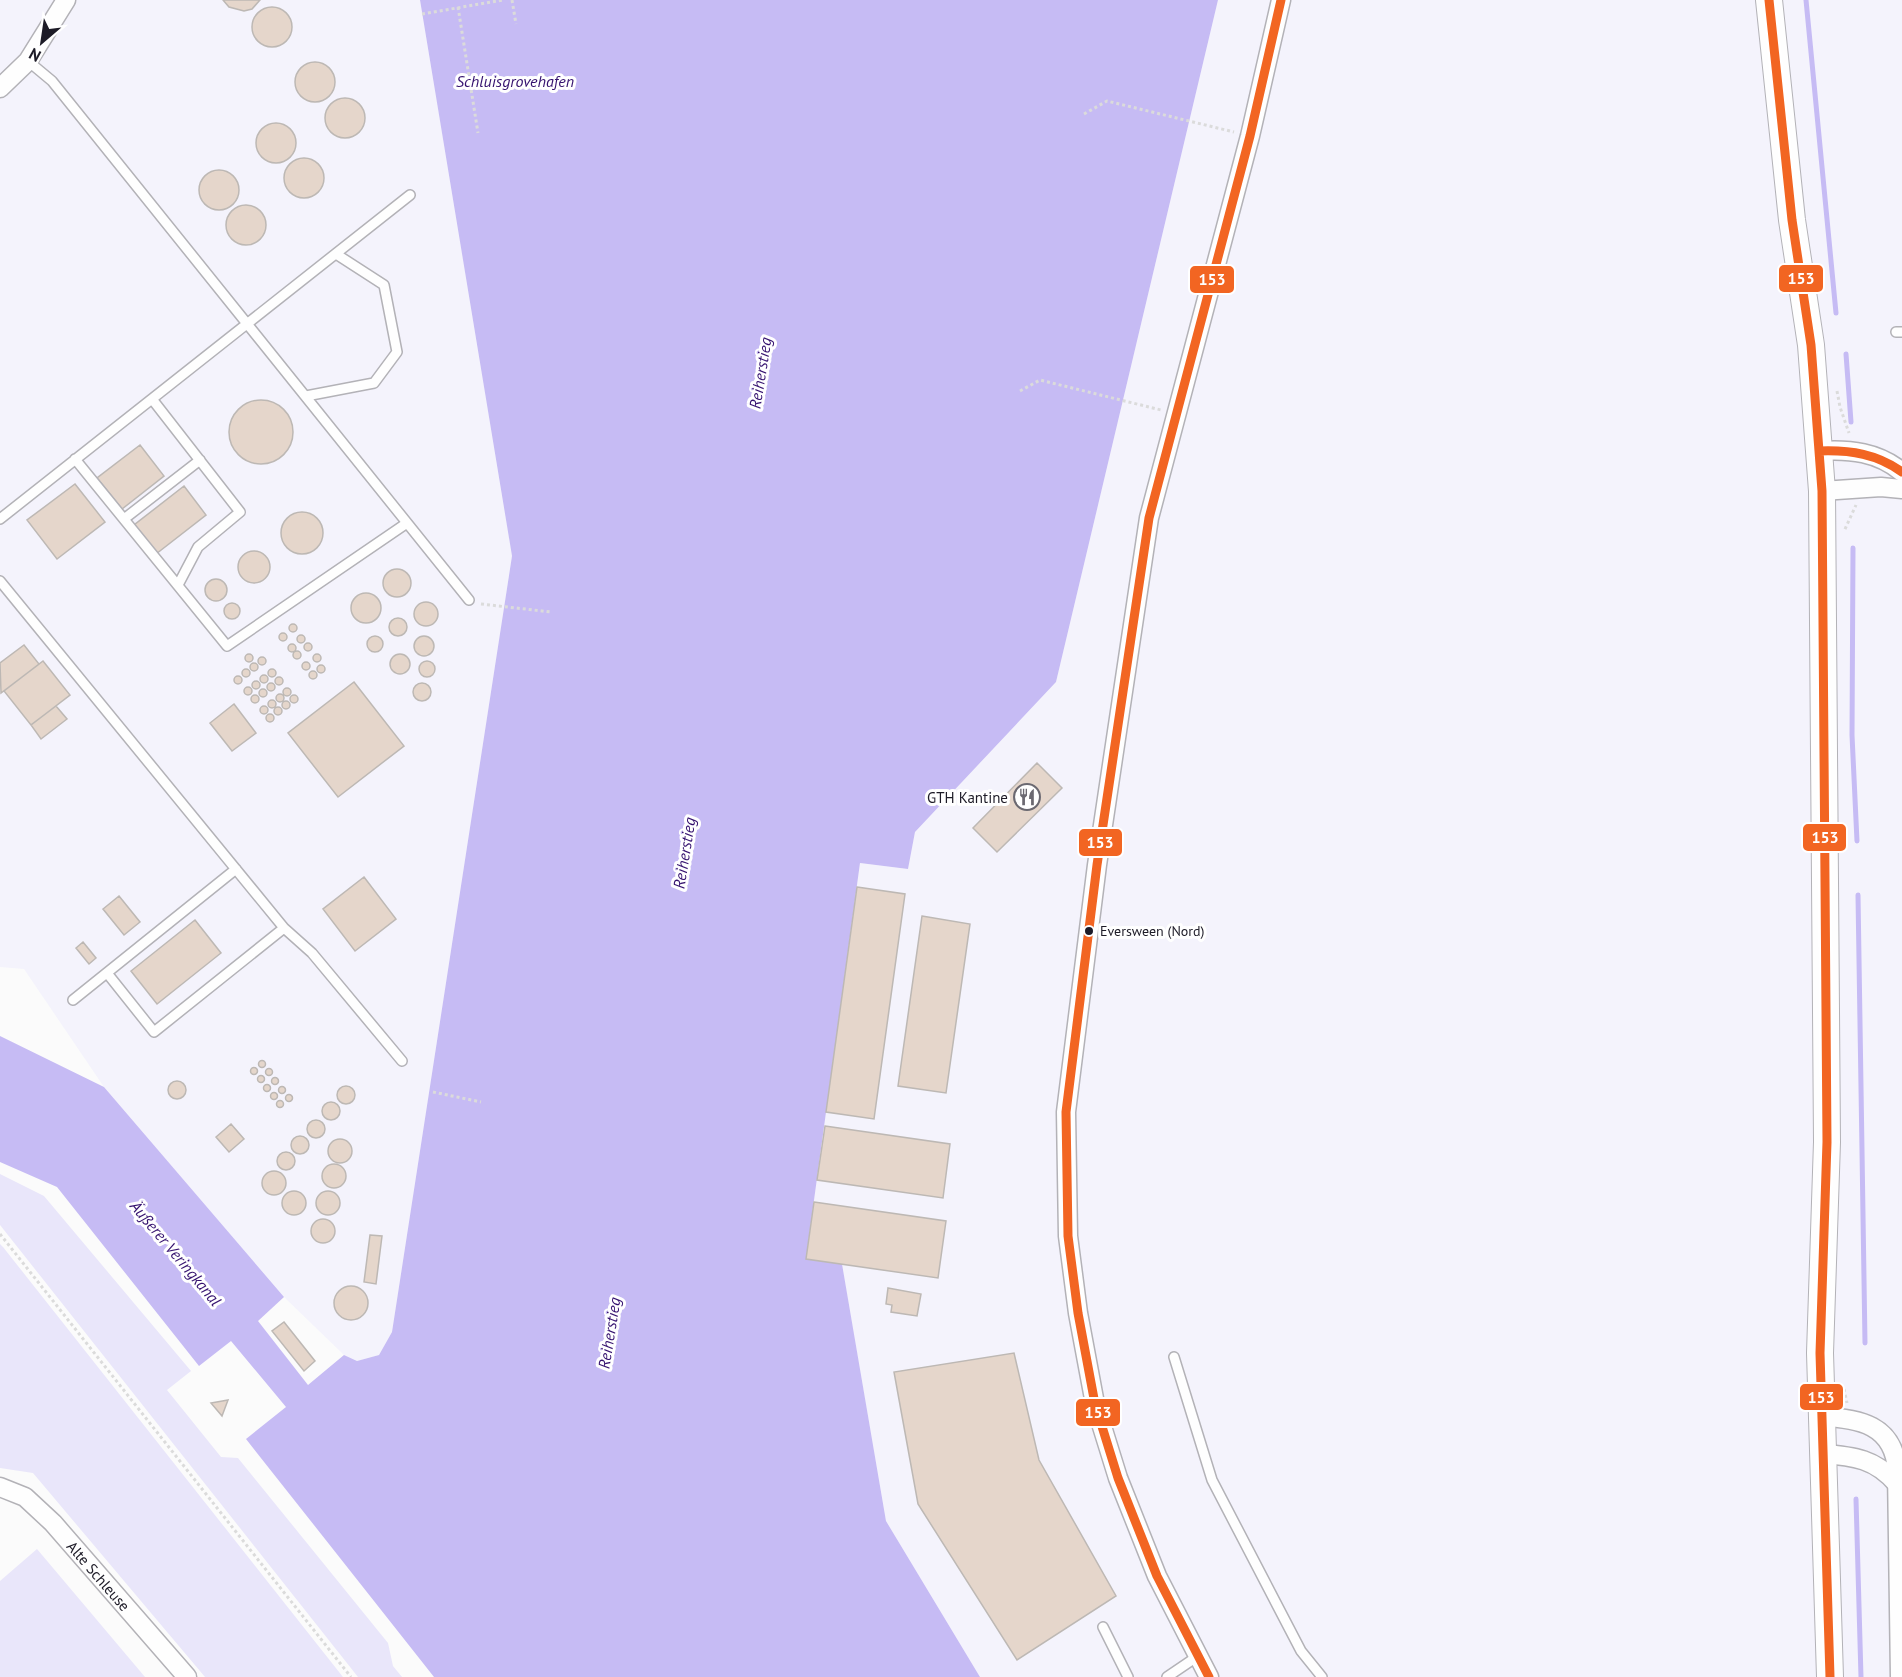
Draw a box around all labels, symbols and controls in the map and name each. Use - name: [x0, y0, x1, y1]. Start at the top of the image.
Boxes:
- north arrow: [12, 12, 72, 72]
- text: N: [25, 44, 44, 66]
- water label: Schluisgrovehafen: [456, 71, 574, 91]
- line badge: 153: [1778, 264, 1824, 293]
- line badge: 153: [1189, 265, 1235, 294]
- text: 153: [1787, 268, 1815, 288]
- text: 153: [1198, 269, 1226, 289]
- water label: Reiherstieg: [744, 336, 776, 410]
- restaurant icon: GTH Kantine: [1012, 782, 1042, 812]
- place label: GTH Kantine: [927, 788, 1008, 807]
- water label: Reiherstieg: [668, 816, 700, 890]
- line badge: 153: [1802, 823, 1847, 852]
- text: 153: [1811, 827, 1839, 847]
- line badge: 153: [1078, 828, 1123, 857]
- text: 153: [1086, 832, 1114, 852]
- place label: Eversween (Nord): [1100, 922, 1205, 940]
- marker: Eversween (Nord): [1083, 925, 1095, 937]
- water label: Äußerer Veringkanal: [125, 1195, 226, 1310]
- water label: Reiherstieg: [593, 1296, 625, 1370]
- line badge: 153: [1799, 1383, 1844, 1411]
- text: 153: [1807, 1387, 1835, 1407]
- line badge: 153: [1075, 1398, 1121, 1427]
- text: 153: [1084, 1402, 1112, 1422]
- street label: Alte Schleuse: [63, 1537, 134, 1615]

